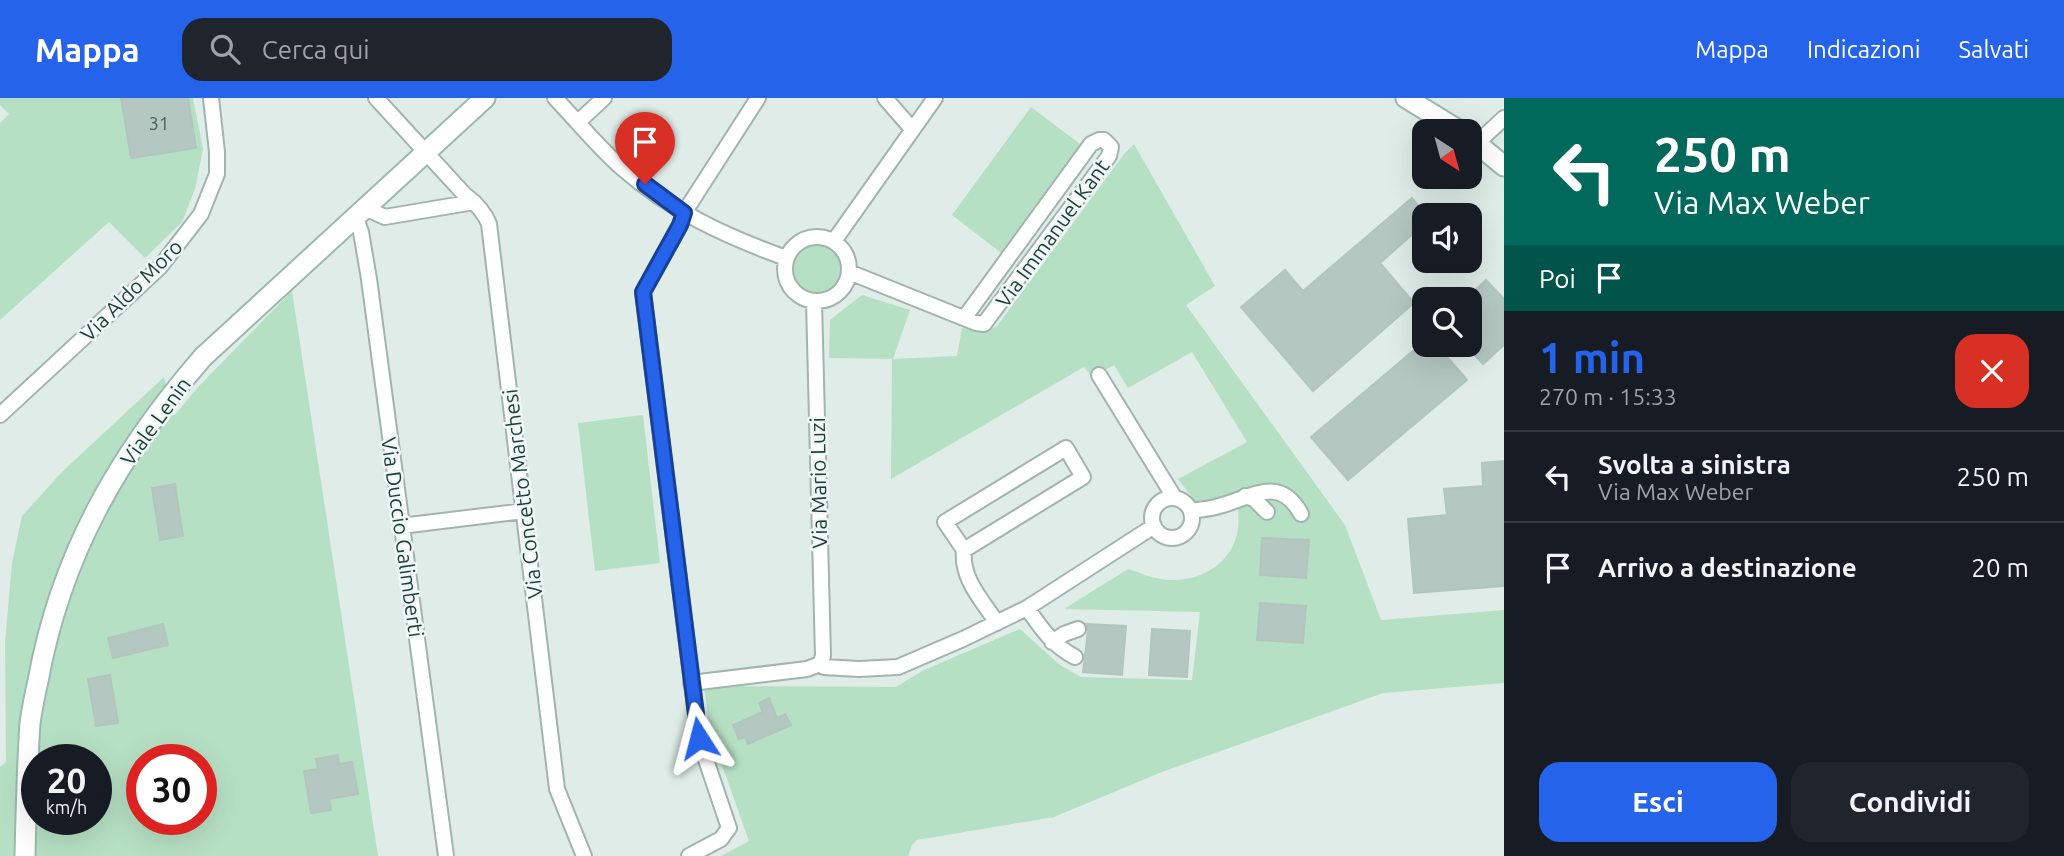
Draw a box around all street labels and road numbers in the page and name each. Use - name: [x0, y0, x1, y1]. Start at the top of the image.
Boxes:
- street label: Via Immanuel Kant: [990, 154, 1114, 312]
- street label: Via Aldo Moro: [75, 234, 187, 346]
- street label: Viale Lenin: [115, 372, 195, 470]
- street label: Via Concetto Marchesi: [497, 388, 547, 600]
- street label: Via Mario Luzi: [805, 417, 831, 549]
- street label: Via Duccio Galimberti: [377, 435, 429, 639]

